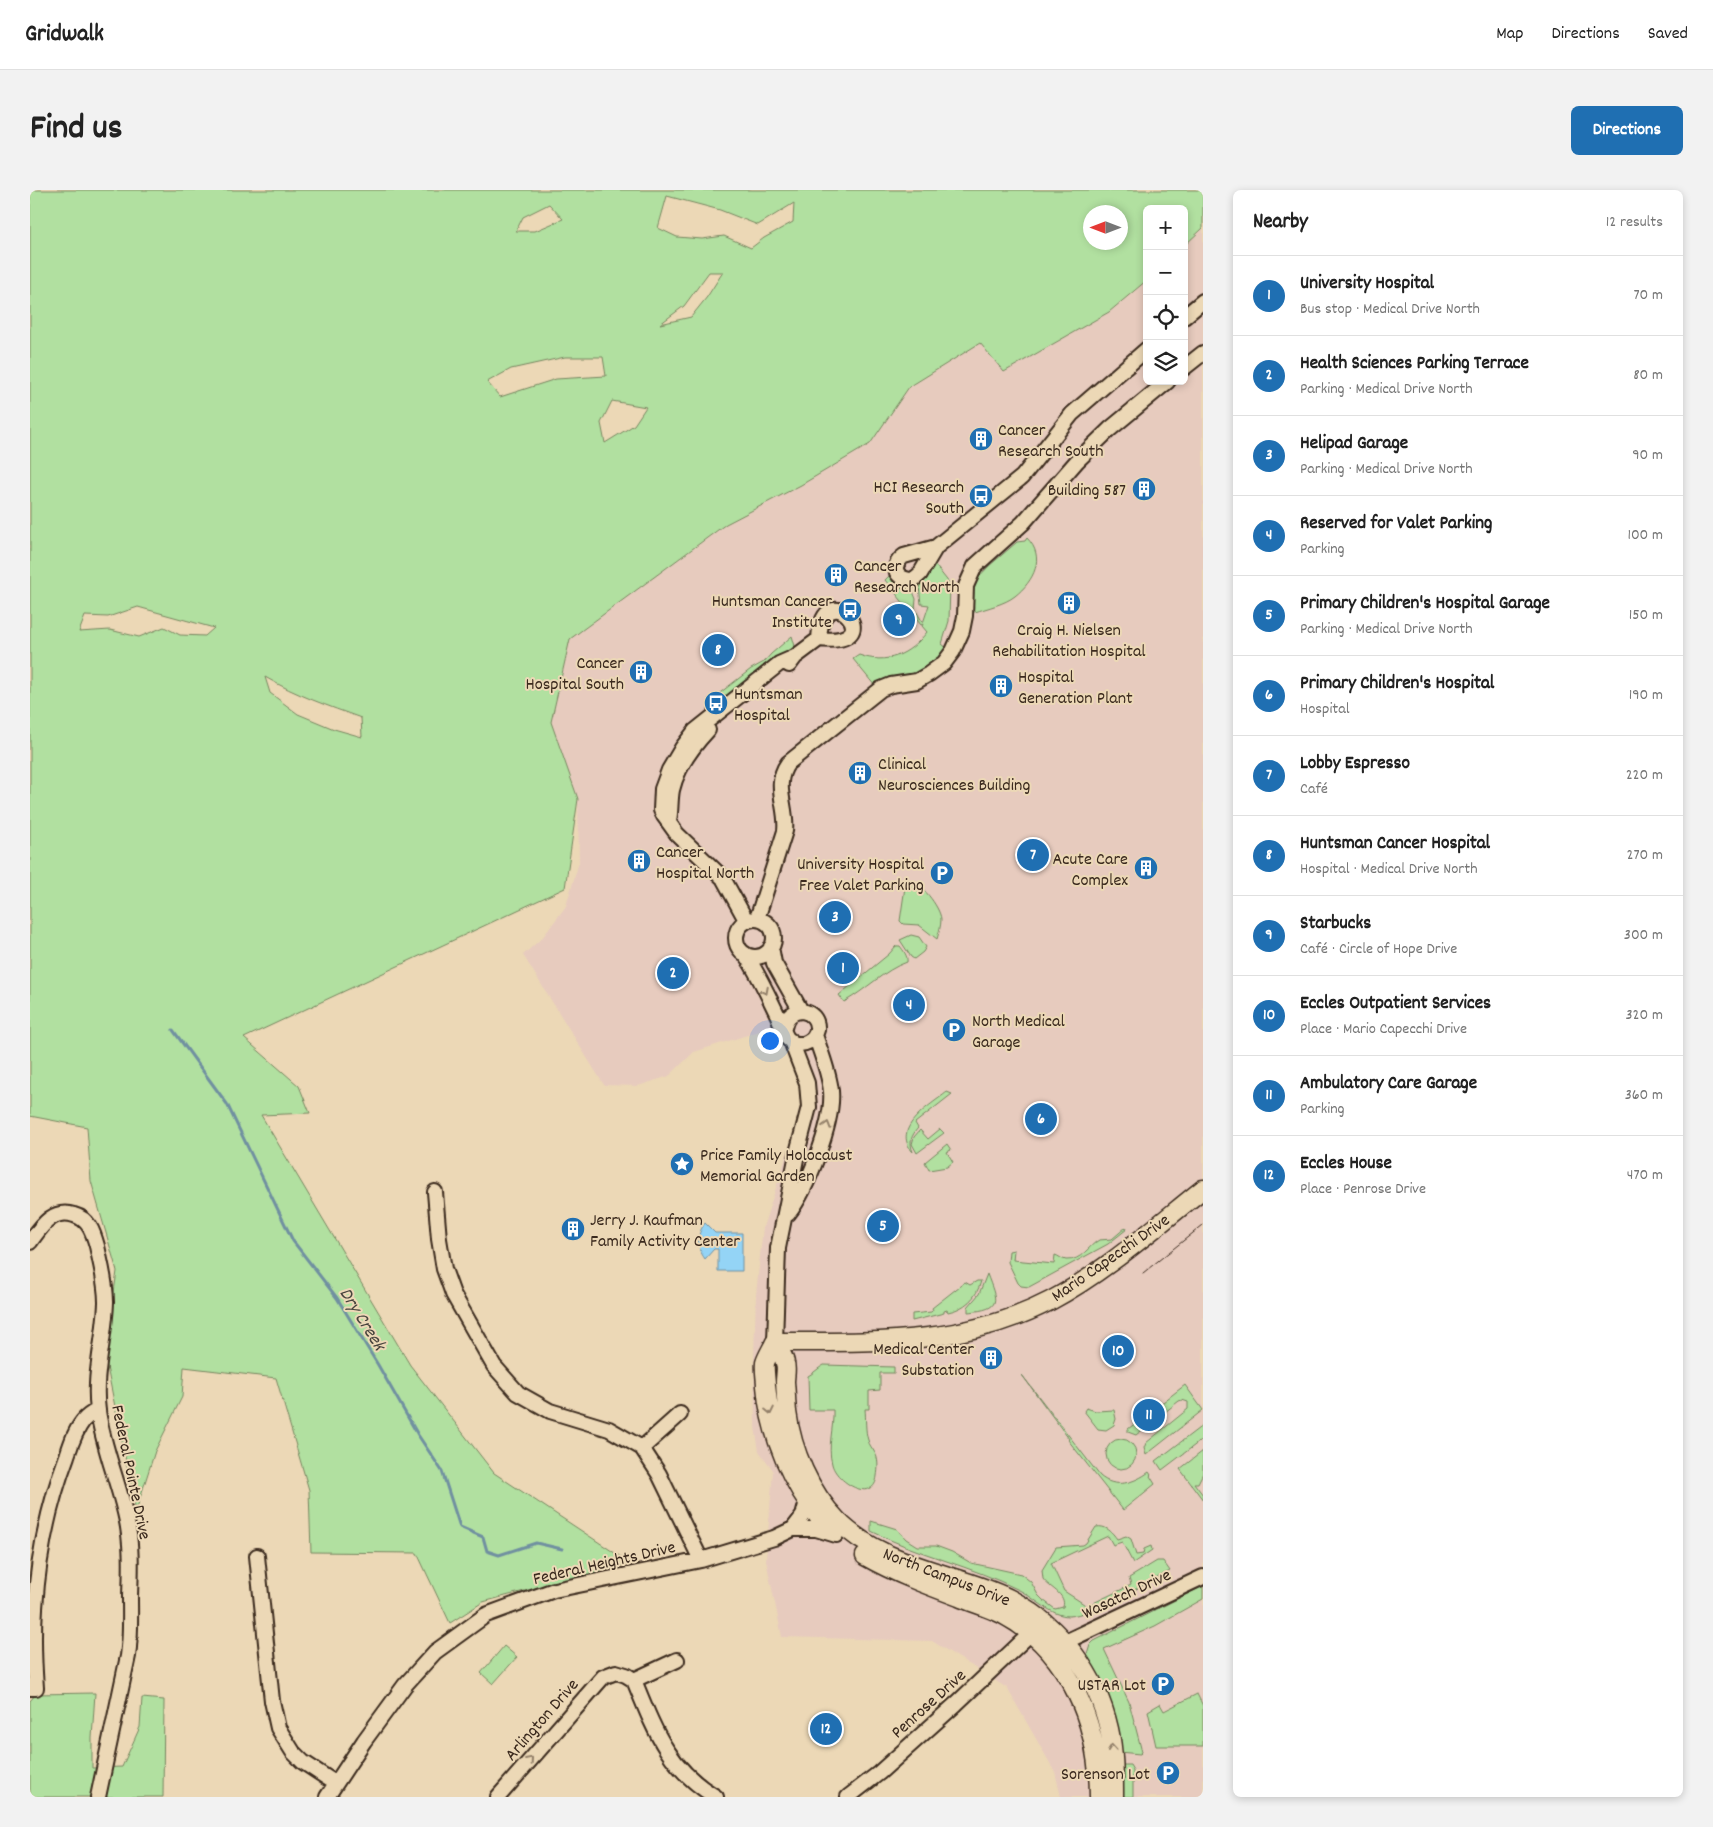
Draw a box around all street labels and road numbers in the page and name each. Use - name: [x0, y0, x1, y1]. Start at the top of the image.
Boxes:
- street label: Mario Capecchi Drive: [1047, 1209, 1176, 1309]
- street label: Federal Pointe Drive: [103, 1403, 156, 1542]
- street label: Federal Heights Drive: [531, 1536, 678, 1593]
- street label: North Campus Drive: [879, 1543, 1014, 1614]
- street label: Wasatch Drive: [1078, 1564, 1176, 1627]
- street label: Penrose Drive: [887, 1664, 973, 1745]
- street label: Arlington Drive: [500, 1674, 586, 1767]

